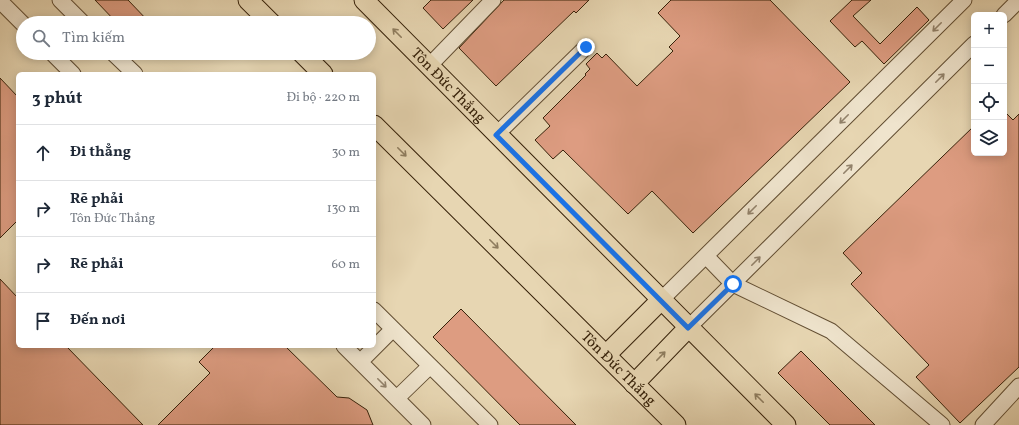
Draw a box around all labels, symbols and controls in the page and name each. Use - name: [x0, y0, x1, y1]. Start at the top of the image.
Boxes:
- map controls: [971, 12, 1007, 156]
- button: +: [971, 12, 1007, 48]
- search box: [16, 16, 376, 60]
- one-way arrow: [932, 22, 942, 32]
- icon: search: [30, 27, 52, 49]
- text: Tìm kiếm: [62, 28, 125, 49]
- one-way arrow: [392, 28, 402, 38]
- route end: [577, 38, 595, 56]
- street label: Tôn Đức Thắng: [405, 44, 490, 129]
- button: −: [971, 48, 1007, 84]
- one-way arrow: [936, 73, 945, 83]
- button: locate: [971, 84, 1007, 120]
- text: 3 phút: [32, 87, 82, 110]
- text: Đi bộ · 220 m: [286, 89, 360, 107]
- one-way arrow: [839, 114, 849, 124]
- button: layers: [971, 120, 1007, 156]
- icon: ahead: [32, 142, 54, 164]
- text: Đi thẳng: [70, 142, 131, 163]
- text: 30 m: [332, 144, 360, 162]
- one-way arrow: [397, 147, 407, 157]
- one-way arrow: [843, 164, 853, 174]
- text: Rẽ phải: [70, 189, 124, 210]
- icon: right: [32, 198, 54, 220]
- text: 130 m: [327, 200, 360, 218]
- one-way arrow: [747, 205, 757, 215]
- text: Tôn Đức Thắng: [70, 210, 155, 228]
- one-way arrow: [489, 239, 499, 249]
- icon: right: [32, 254, 54, 276]
- text: Rẽ phải: [70, 254, 124, 275]
- text: 60 m: [332, 256, 360, 274]
- one-way arrow: [751, 256, 761, 266]
- route start: [724, 275, 742, 293]
- icon: arrive: [32, 310, 54, 332]
- text: Đến nơi: [70, 310, 126, 331]
- street label: Tôn Đức Thắng: [575, 327, 660, 412]
- one-way arrow: [656, 351, 666, 361]
- one-way arrow: [377, 379, 387, 388]
- one-way arrow: [754, 393, 764, 402]

